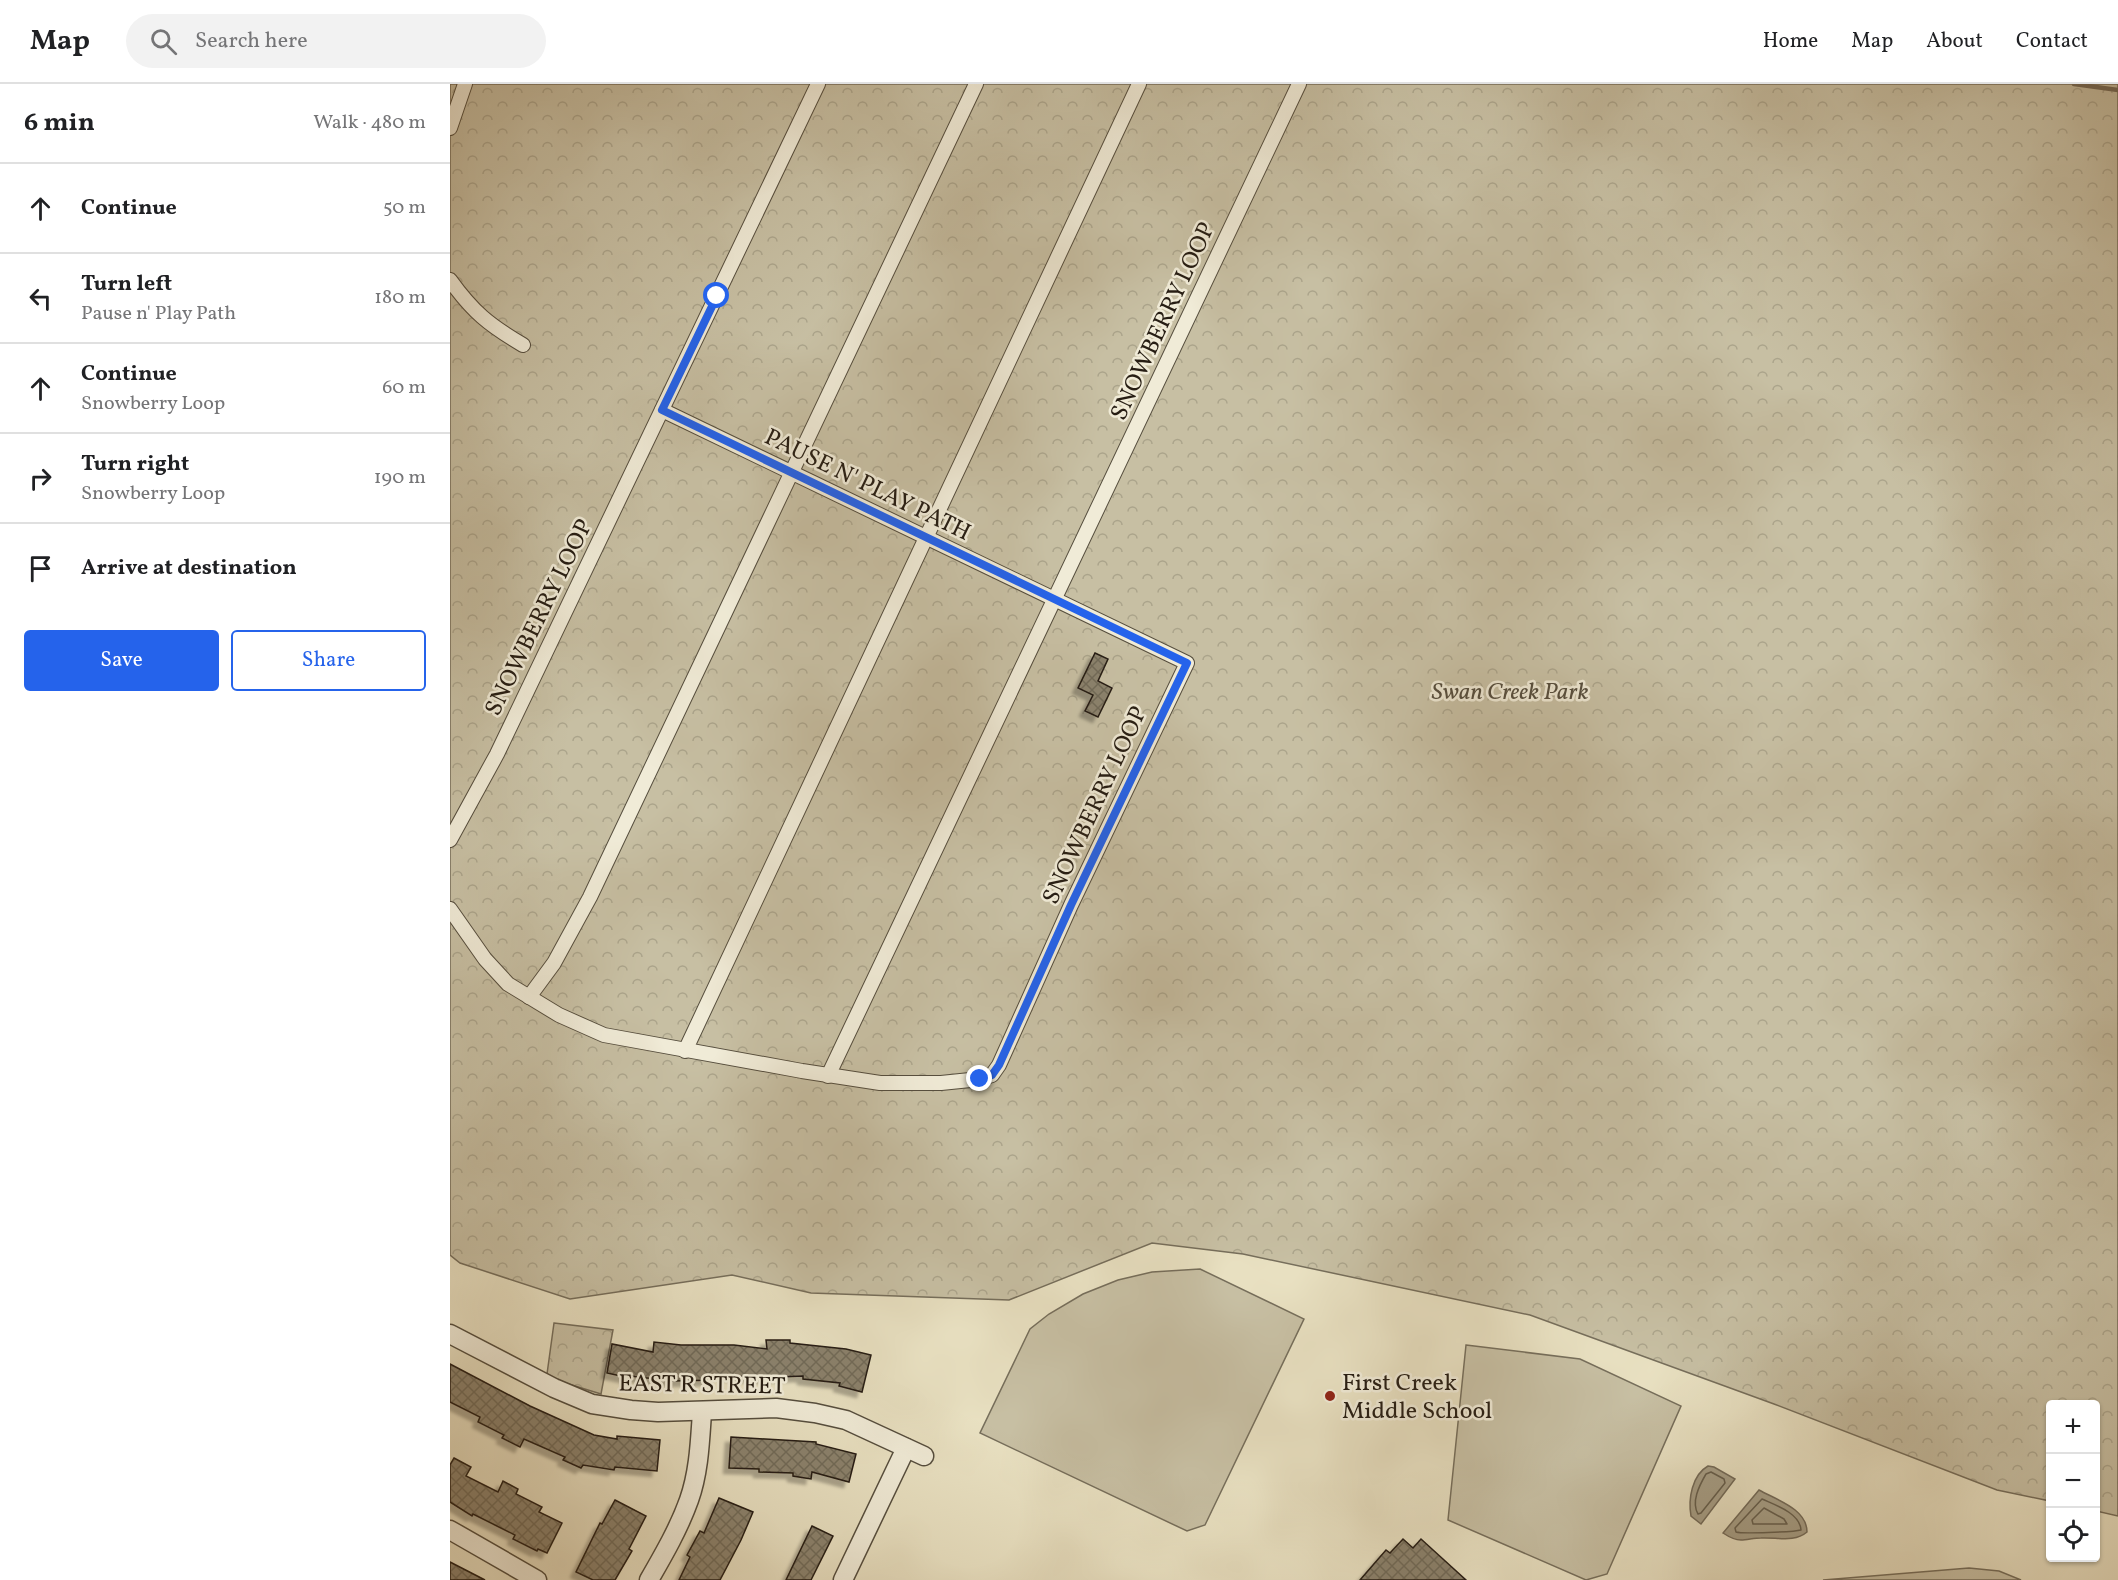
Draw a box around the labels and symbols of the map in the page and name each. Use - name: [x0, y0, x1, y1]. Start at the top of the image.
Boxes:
- street label: SNOWBERRY LOOP: [1103, 217, 1225, 426]
- route start: [703, 282, 729, 308]
- street label: PAUSE N' PLAY PATH: [758, 421, 976, 551]
- street label: SNOWBERRY LOOP: [477, 514, 602, 722]
- park label: Swan Creek Park: [1431, 676, 1589, 710]
- street label: SNOWBERRY LOOP: [1035, 701, 1157, 910]
- route end: [966, 1065, 992, 1091]
- place label: First Creek Middle School: [1342, 1367, 1492, 1429]
- street label: EAST R STREET: [618, 1368, 786, 1404]
- marker: First Creek Middle School: [1323, 1389, 1337, 1403]

